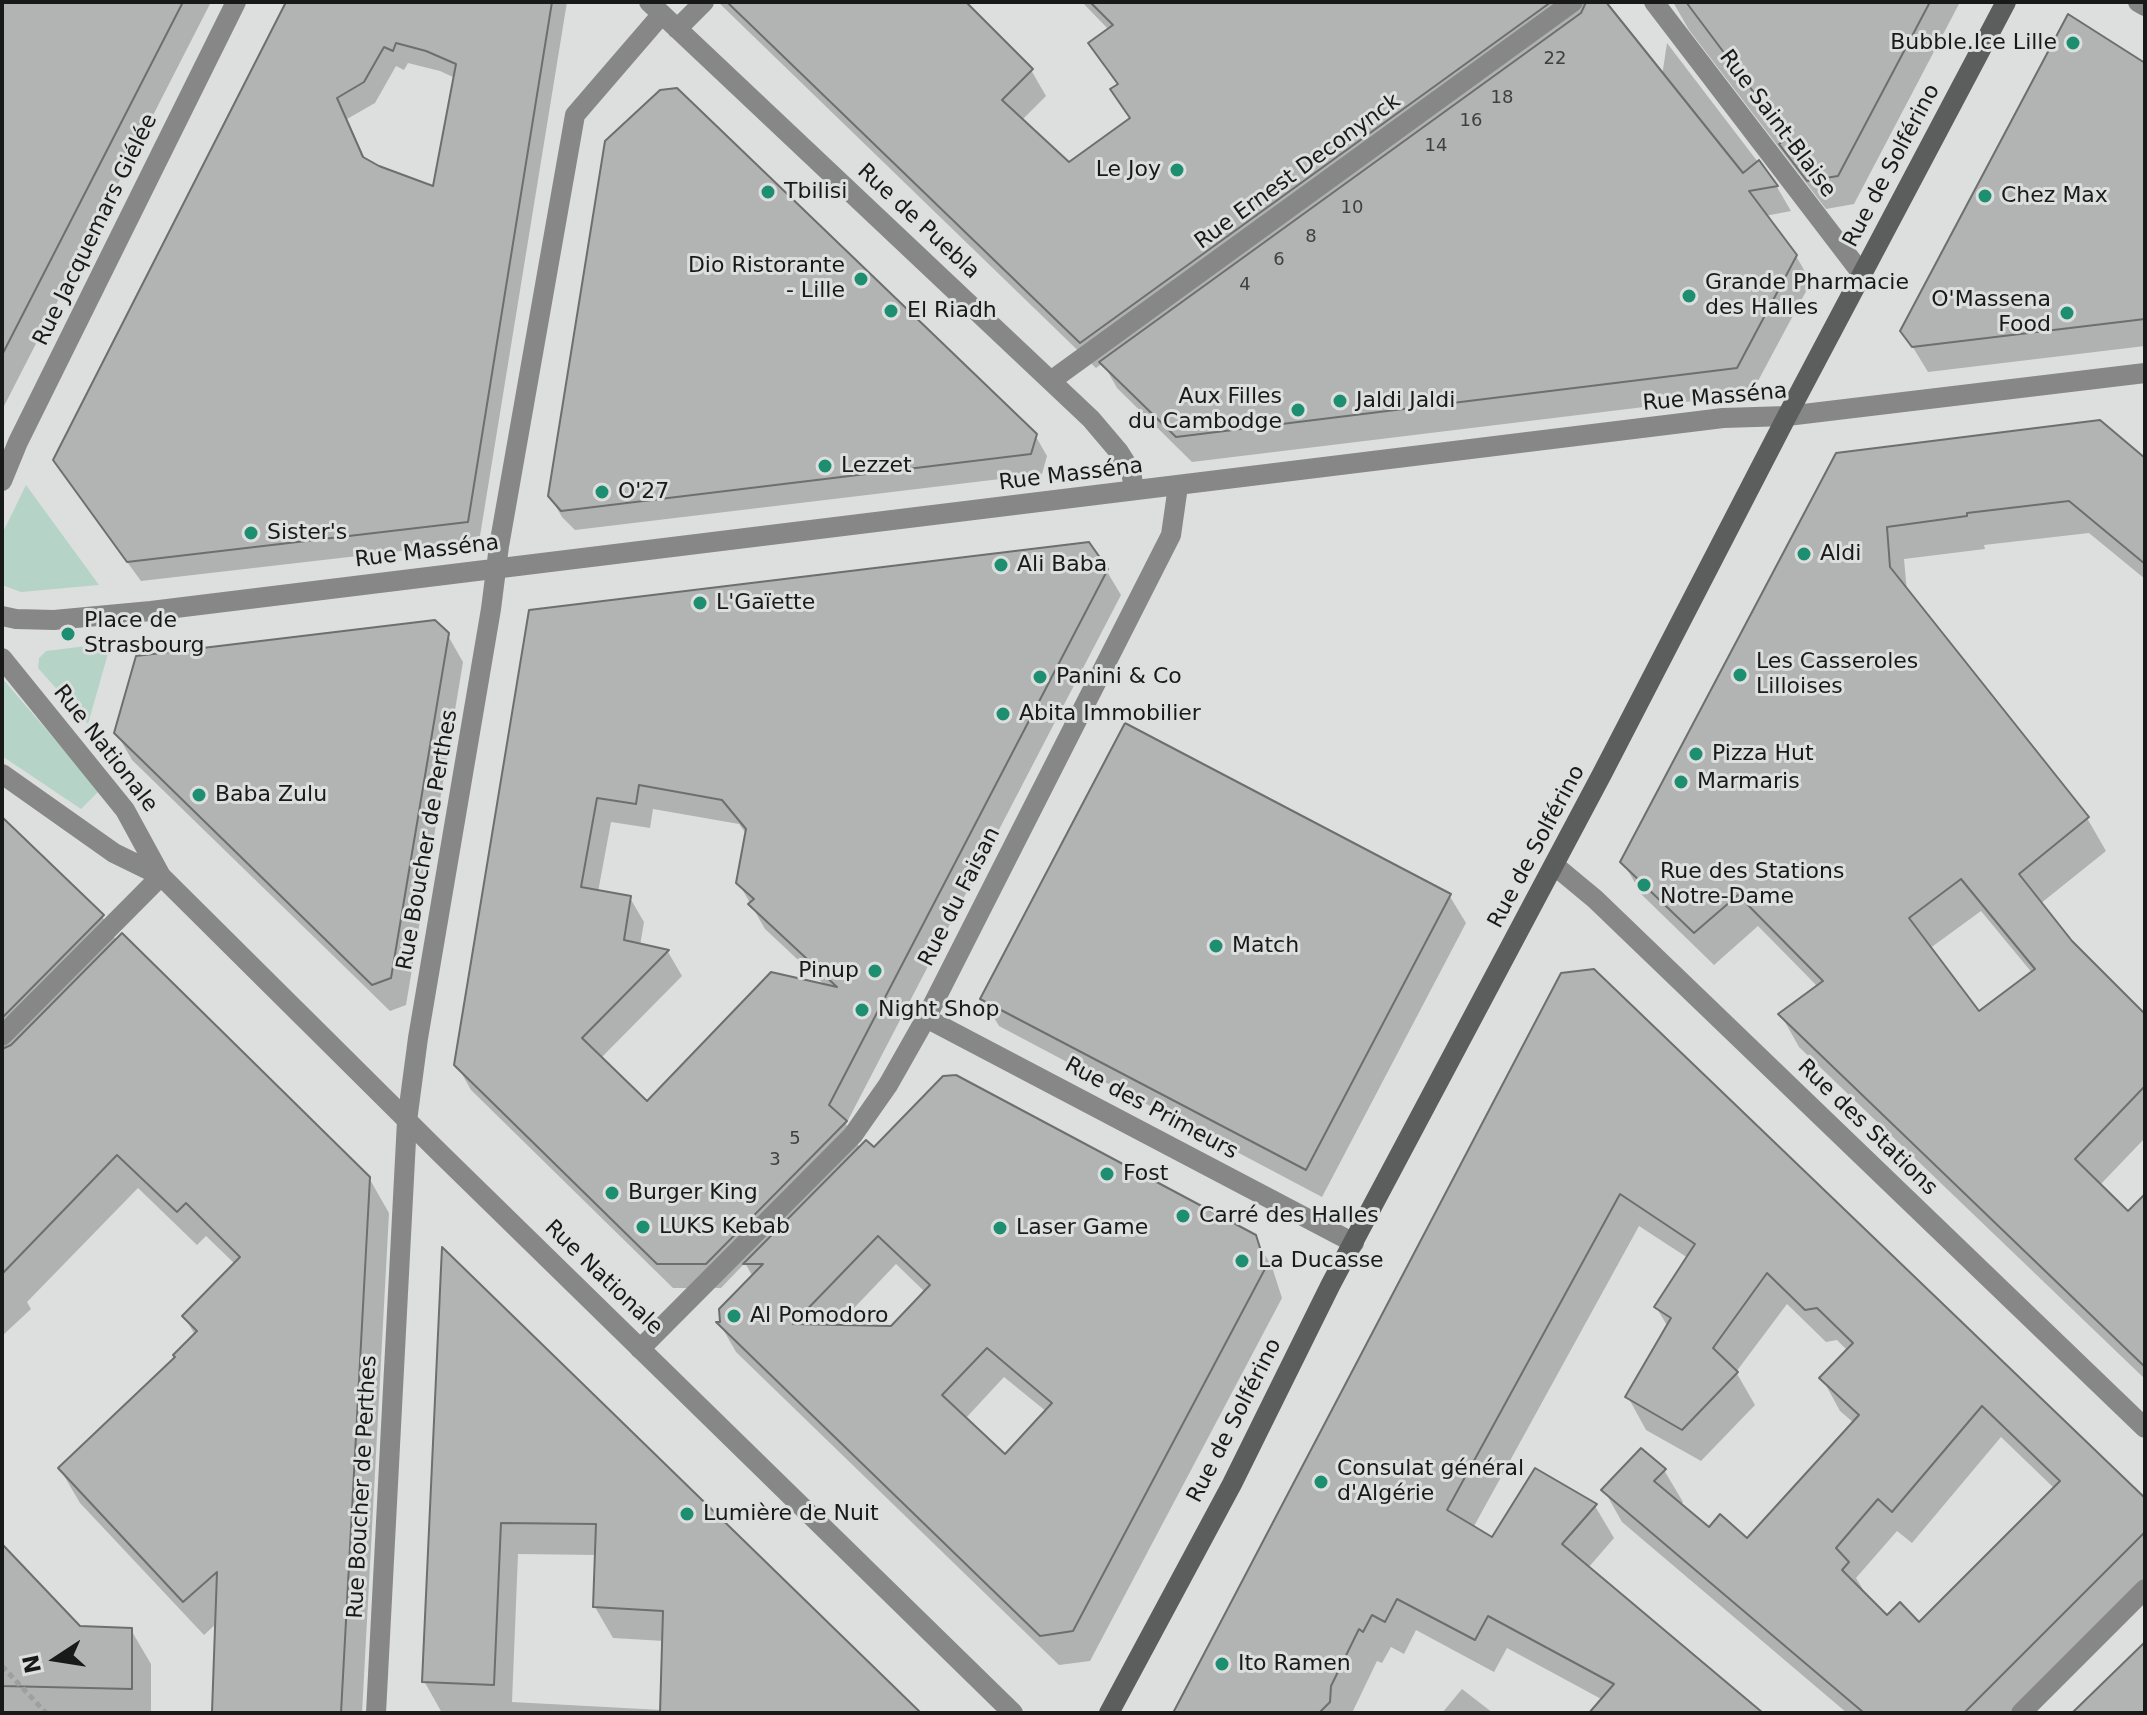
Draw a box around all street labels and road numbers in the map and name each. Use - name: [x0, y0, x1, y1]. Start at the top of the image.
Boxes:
- street label: Rue Saint-Blaise: [1713, 45, 1841, 203]
- street label: Rue de Solférino: [1838, 80, 1946, 252]
- street label: Rue Ernest Deconynck: [1190, 89, 1406, 255]
- street label: Rue Jacquemars Giélée: [28, 110, 164, 350]
- street label: Rue de Puebla: [852, 159, 984, 285]
- street label: Rue Masséna: [1642, 379, 1788, 417]
- street label: Rue Masséna: [997, 453, 1145, 497]
- street label: Rue Masséna: [353, 530, 501, 574]
- street label: Rue Nationale: [47, 680, 163, 818]
- street label: Rue Boucher de Perthes: [392, 708, 464, 972]
- street label: Rue de Solférino: [1483, 761, 1591, 933]
- street label: Rue du Faisan: [914, 823, 1006, 971]
- street label: Rue des Primeurs: [1060, 1052, 1242, 1166]
- street label: Rue des Stations: [1792, 1054, 1942, 1202]
- street label: Rue Nationale: [538, 1215, 668, 1341]
- street label: Rue de Solférino: [1182, 1335, 1288, 1507]
- street label: Rue Boucher de Perthes: [343, 1354, 383, 1620]

